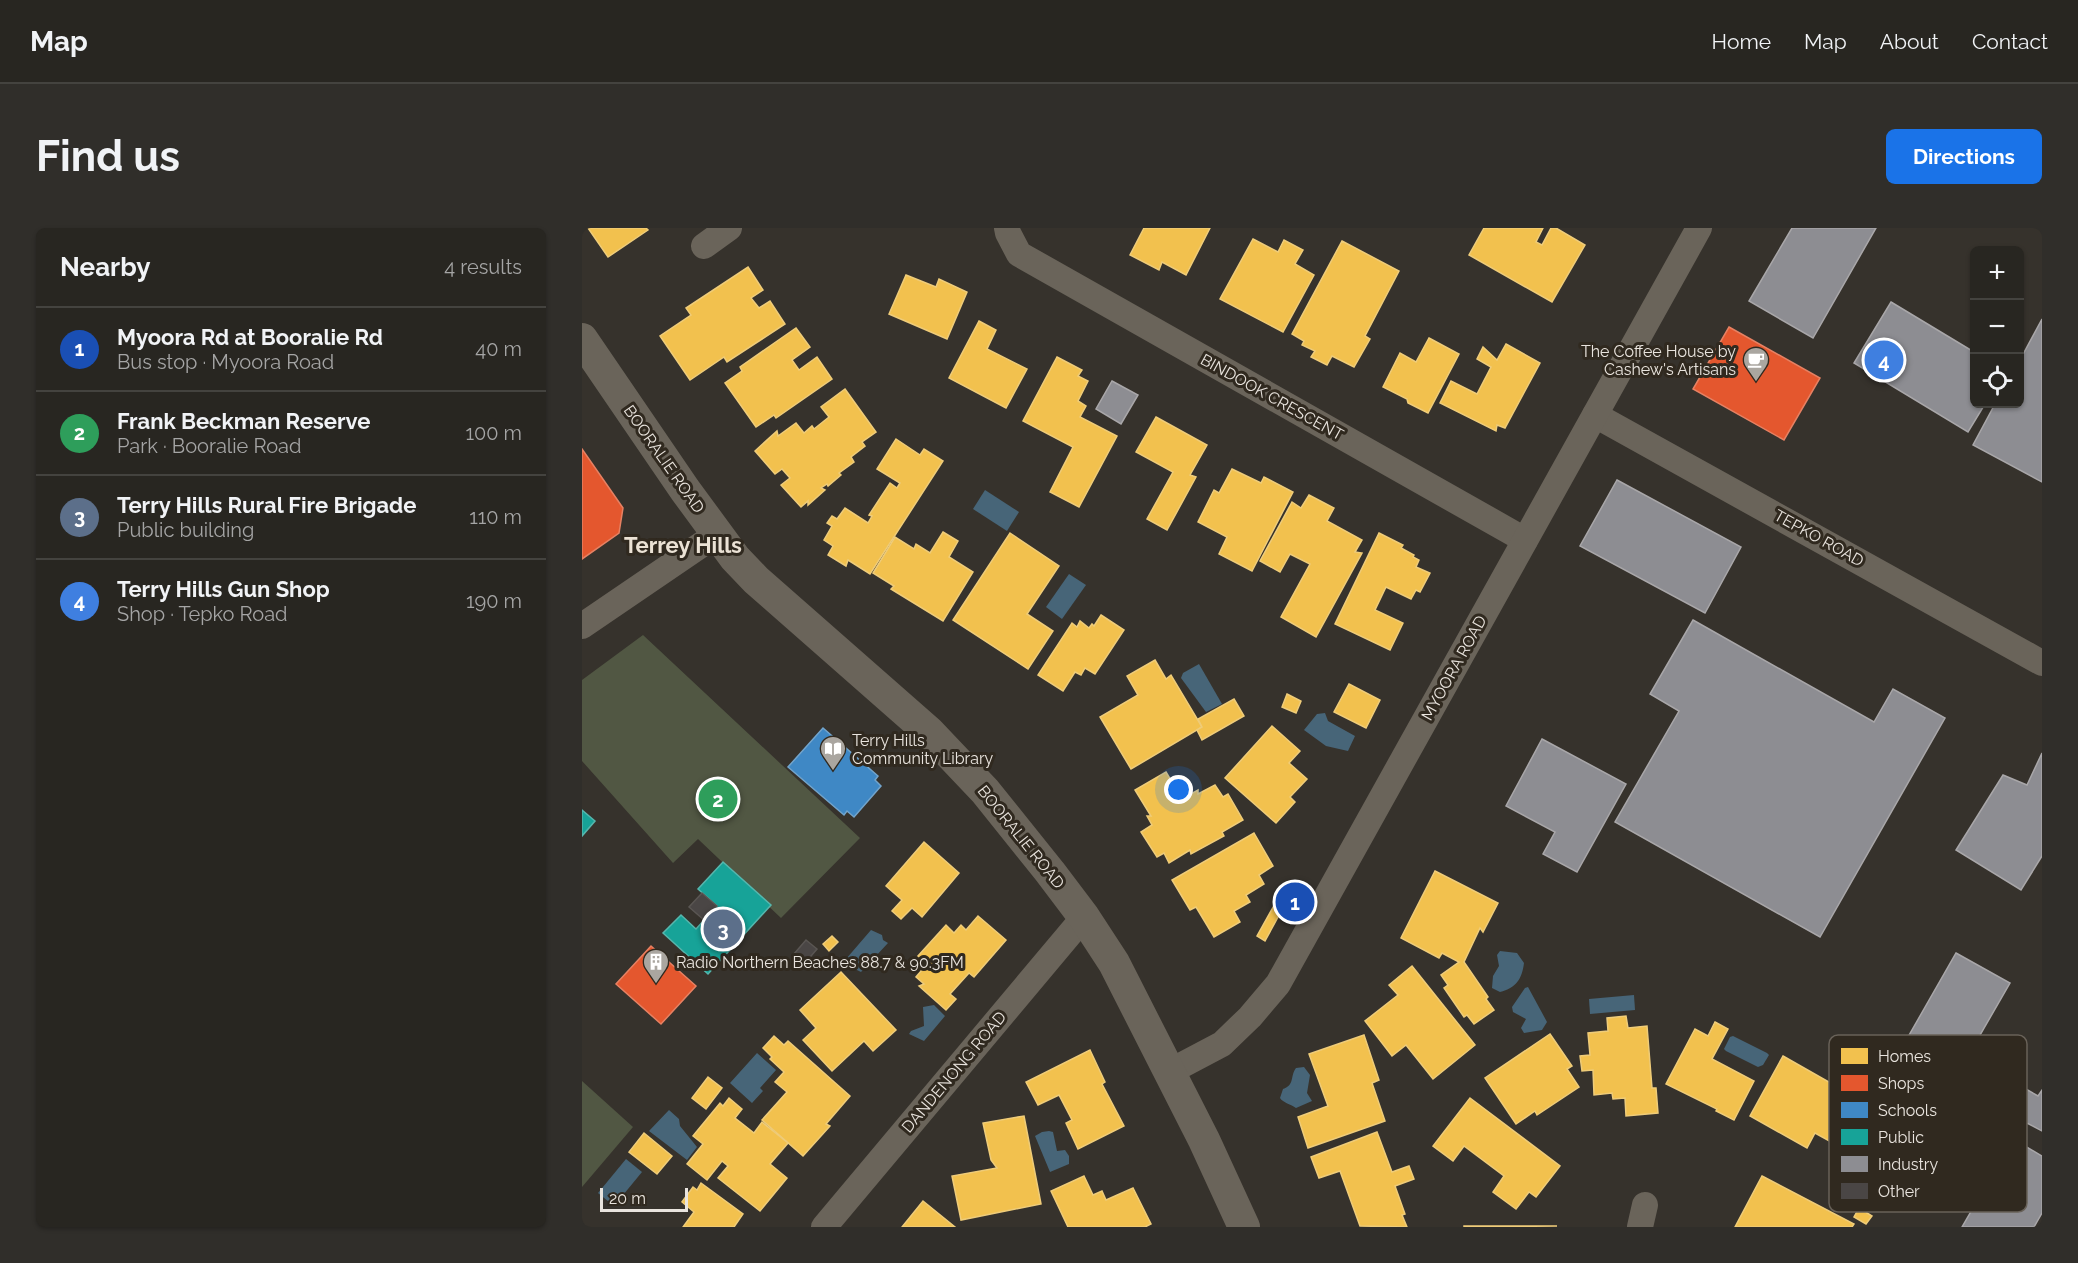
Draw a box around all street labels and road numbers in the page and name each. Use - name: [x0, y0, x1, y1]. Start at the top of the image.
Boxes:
- street label: BINDOOK CRESCENT: [1197, 350, 1347, 444]
- street label: BOORALIE ROAD: [620, 401, 708, 517]
- street label: TEPKO ROAD: [1771, 506, 1867, 570]
- street label: MYOORA ROAD: [1417, 612, 1491, 724]
- street label: BOORALIE ROAD: [974, 782, 1068, 892]
- street label: DANDENONG ROAD: [898, 1008, 1010, 1136]

